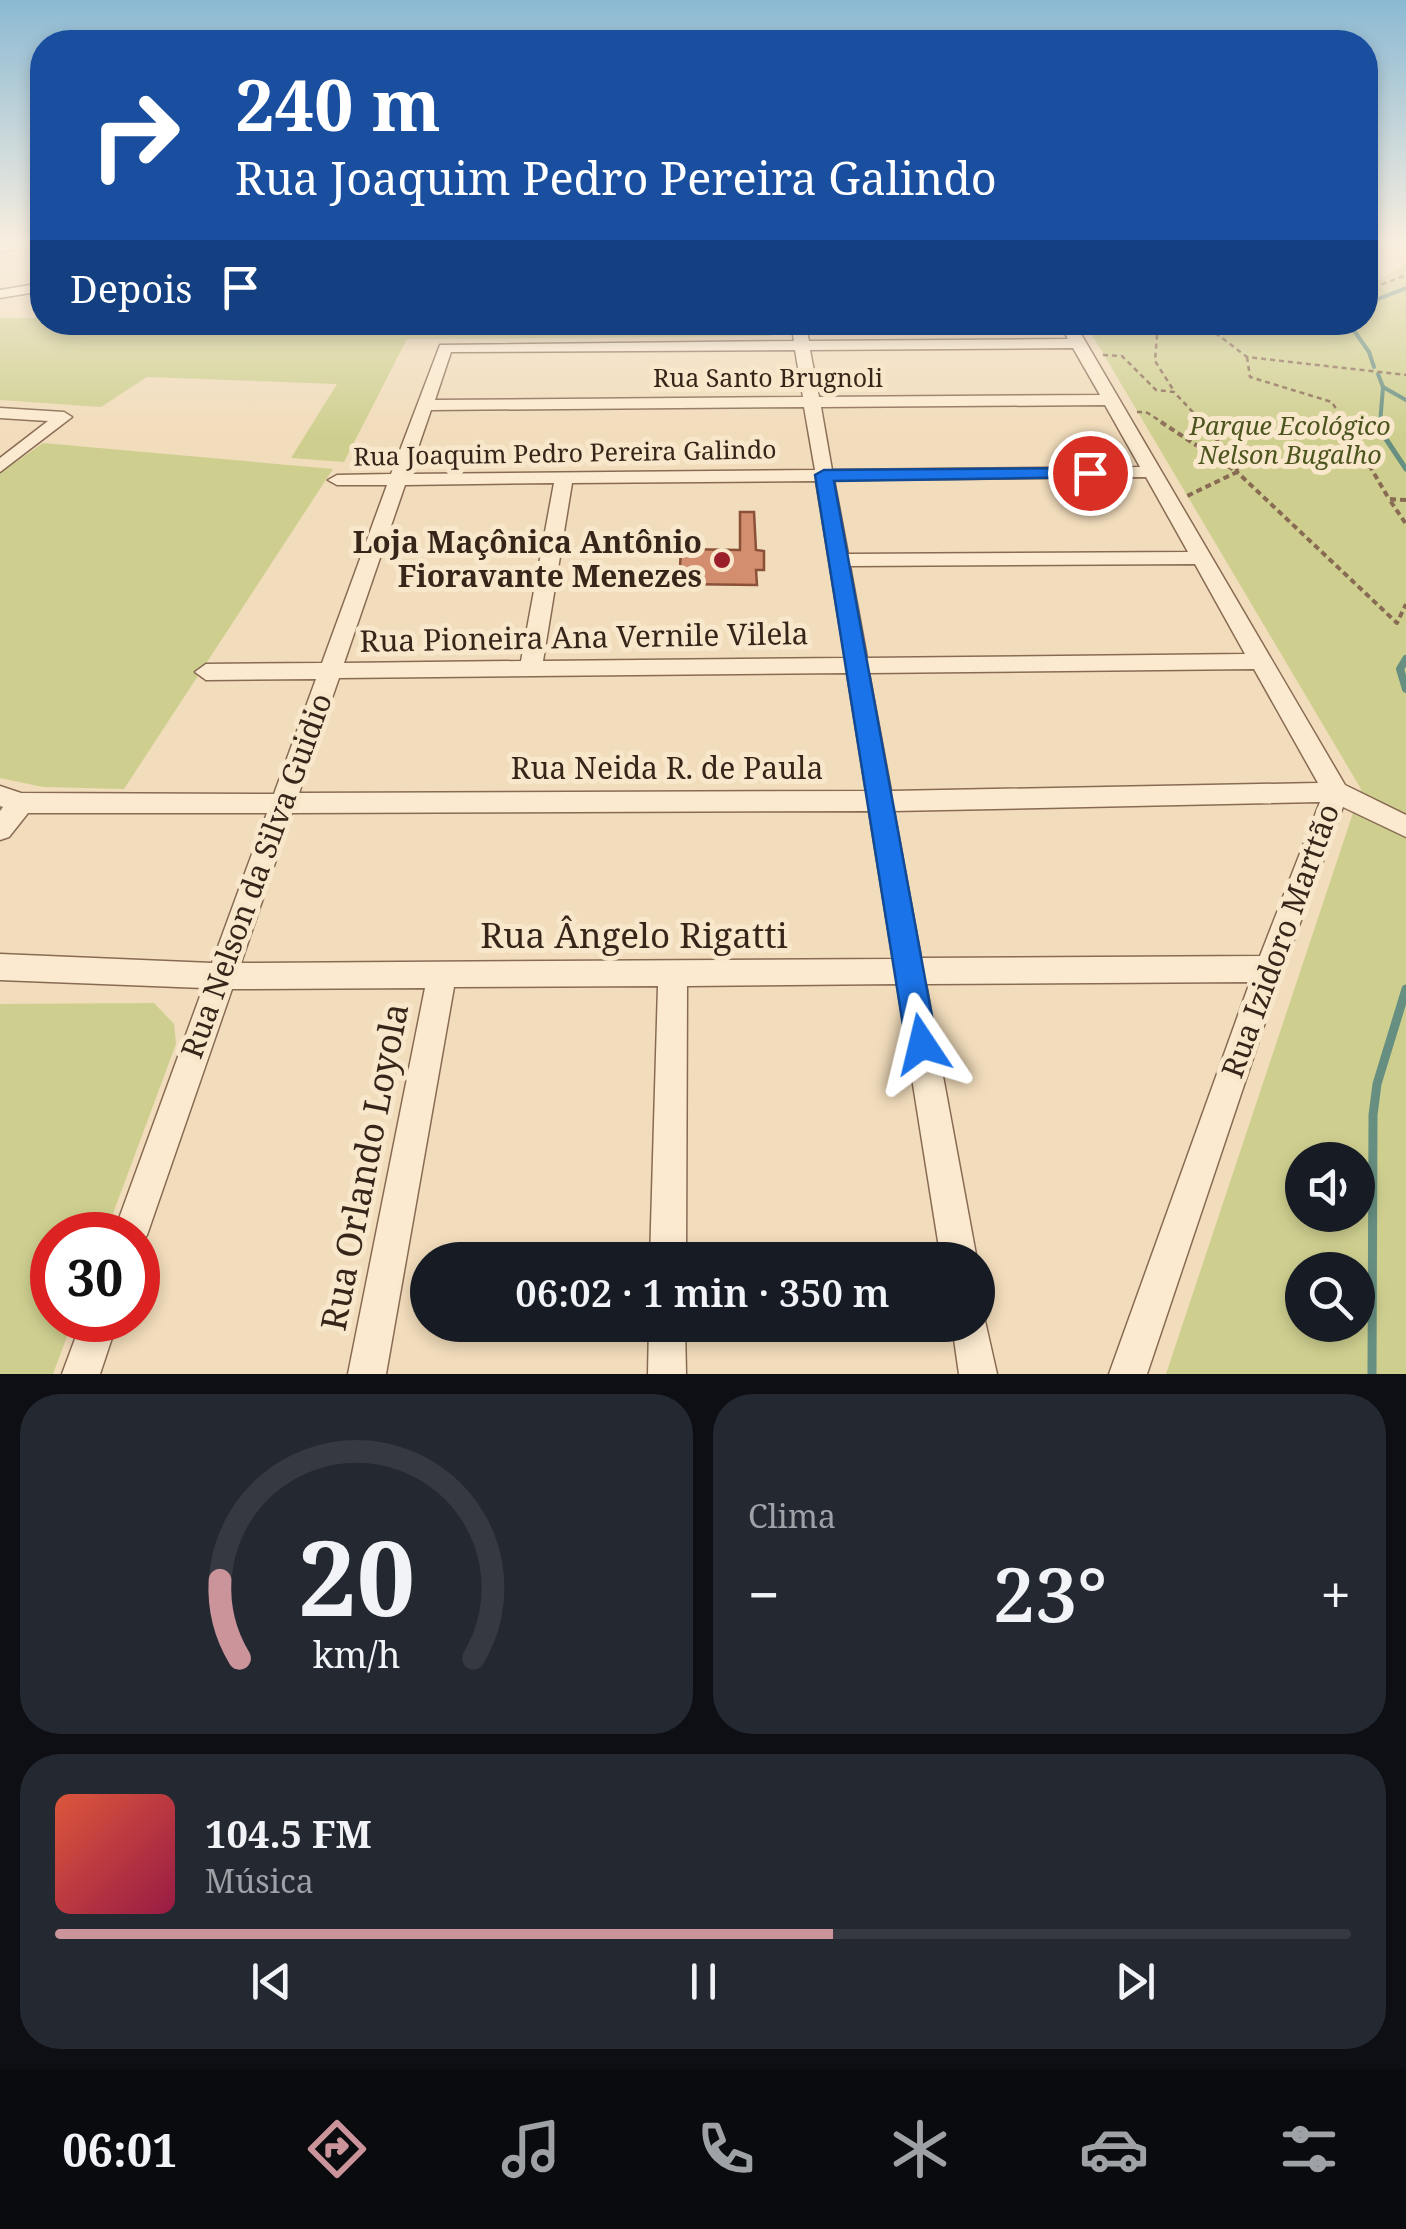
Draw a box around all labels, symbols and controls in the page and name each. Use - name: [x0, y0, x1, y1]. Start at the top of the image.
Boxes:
- text: 240 m: [235, 56, 441, 152]
- icon: right: [70, 70, 200, 200]
- text: Rua Joaquim Pedro Pereira Galindo: [235, 147, 997, 208]
- icon: arrive: [213, 260, 268, 315]
- text: Depois: [70, 262, 193, 314]
- street label: Rua Santo Brugnoli: [653, 360, 883, 394]
- park label: Parque Ecológico Nelson Bugalho: [1188, 408, 1391, 471]
- street label: Rua Joaquim Pedro Pereira Galindo: [353, 431, 777, 473]
- pin: [1048, 431, 1133, 516]
- icon: arrive: [1063, 446, 1118, 501]
- place label: Loja Maçônica Antônio Fioravante Menezes: [353, 521, 702, 596]
- marker: Loja Maçônica Antônio Fioravante Menezes: [711, 549, 733, 571]
- street label: Rua Pioneira Ana Vernile Vilela: [359, 612, 809, 661]
- street label: Rua Nelson da Silva Guidio: [170, 687, 341, 1064]
- street label: Rua Neida R. de Paula: [511, 747, 823, 788]
- street label: Rua Izidoro Marttão: [1211, 798, 1348, 1083]
- street label: Rua Ângelo Rigatti: [480, 911, 788, 958]
- position arrow: [870, 992, 974, 1096]
- street label: Rua Orlando Loyola: [309, 999, 418, 1334]
- map controls: [1285, 1142, 1375, 1342]
- button: sound: [1285, 1142, 1375, 1232]
- speed limit sign: 30: [30, 1212, 160, 1342]
- button: search: [1285, 1252, 1375, 1342]
- text: 06:02 · 1 min · 350 m: [515, 1266, 890, 1318]
- text: Clima: [748, 1494, 836, 1537]
- text: 20: [298, 1505, 415, 1646]
- text: 23°: [993, 1542, 1107, 1644]
- text: −: [748, 1556, 780, 1631]
- text: +: [1320, 1556, 1351, 1631]
- text: km/h: [313, 1630, 400, 1678]
- text: 104.5 FM: [205, 1807, 372, 1859]
- text: Música: [205, 1859, 314, 1902]
- icon: previous: [244, 1954, 299, 2009]
- icon: pause: [676, 1954, 731, 2009]
- icon: next: [1108, 1954, 1163, 2009]
- icon: directions: [302, 2114, 372, 2184]
- icon: music: [496, 2114, 566, 2184]
- icon: phone: [691, 2114, 761, 2184]
- icon: climate: [885, 2114, 955, 2184]
- icon: car: [1079, 2114, 1149, 2184]
- icon: filters: [1274, 2114, 1344, 2184]
- text: 06:01: [62, 2119, 178, 2180]

